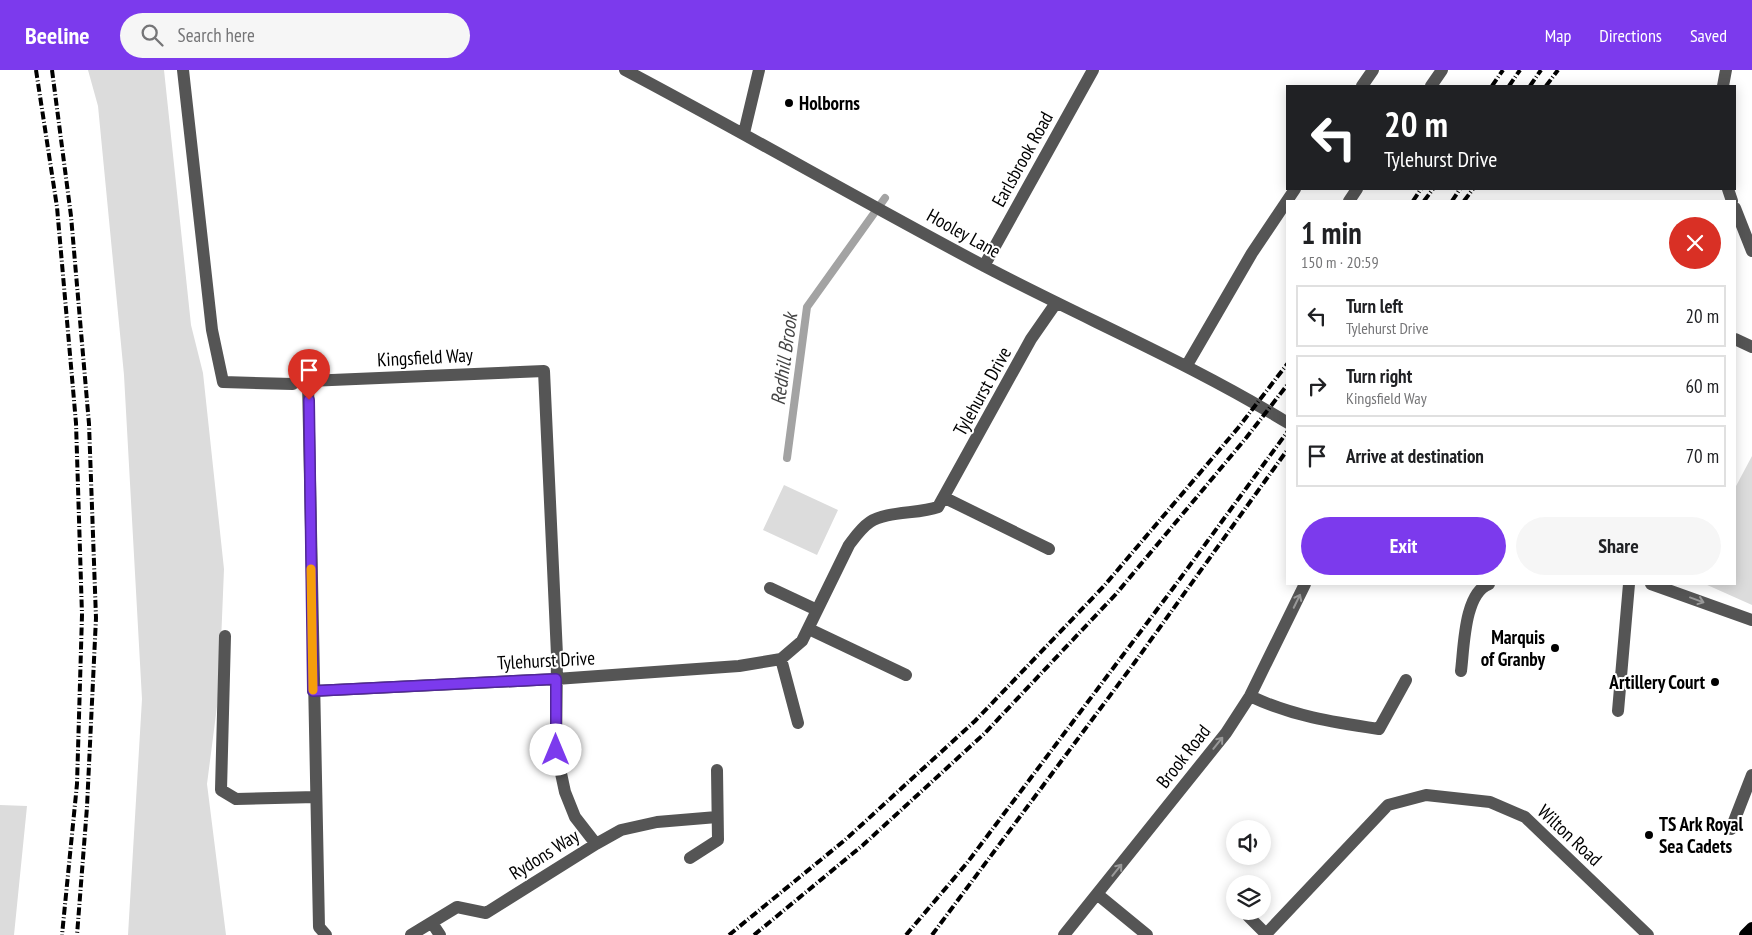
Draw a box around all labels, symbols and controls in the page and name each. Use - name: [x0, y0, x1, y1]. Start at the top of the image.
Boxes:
- search box: [120, 13, 470, 58]
- text: Beeline: [25, 20, 90, 51]
- icon: search: [138, 21, 166, 49]
- text: Search here: [178, 23, 255, 47]
- text: Map: [1545, 24, 1571, 47]
- text: Directions: [1599, 24, 1662, 47]
- text: Saved: [1690, 24, 1727, 47]
- place label: Holborns: [799, 91, 860, 115]
- marker: Holborns: [783, 97, 795, 109]
- text: 20 m: [1384, 101, 1448, 147]
- icon: left: [1301, 105, 1366, 170]
- street label: Earlsbrook Road: [986, 107, 1058, 211]
- text: Tylehurst Drive: [1384, 145, 1497, 173]
- street label: Hooley Lane: [923, 203, 1005, 263]
- text: 1 min: [1301, 213, 1362, 252]
- button: close: [1669, 217, 1721, 269]
- text: 150 m · 20:59: [1301, 252, 1379, 272]
- text: Turn left: [1346, 294, 1403, 318]
- icon: left: [1303, 302, 1331, 330]
- text: 20 m: [1686, 304, 1719, 328]
- water label: Redhill Brook: [765, 309, 804, 407]
- text: Tylehurst Drive: [1346, 318, 1429, 338]
- street label: Kingsfield Way: [377, 342, 474, 371]
- street label: Tylehurst Drive: [948, 342, 1016, 440]
- pin: [288, 349, 330, 400]
- icon: arrive: [295, 356, 323, 384]
- text: Turn right: [1346, 364, 1412, 388]
- icon: right: [1303, 372, 1331, 400]
- text: 60 m: [1686, 374, 1719, 398]
- text: Kingsfield Way: [1346, 388, 1427, 408]
- icon: arrive: [1303, 442, 1331, 470]
- text: Arrive at destination: [1346, 444, 1484, 468]
- text: 70 m: [1686, 444, 1719, 468]
- button: Exit: [1301, 517, 1506, 575]
- button: Share: [1516, 517, 1721, 575]
- one-way arrow: [1292, 594, 1302, 609]
- one-way arrow: [1688, 596, 1704, 605]
- place label: Marquis of Granby: [1481, 625, 1545, 671]
- marker: Marquis of Granby: [1549, 642, 1561, 654]
- street label: Tylehurst Drive: [496, 645, 596, 675]
- place label: Artillery Court: [1608, 670, 1705, 694]
- marker: Artillery Court: [1709, 676, 1721, 688]
- street label: Brook Road: [1151, 719, 1215, 793]
- position arrow: [529, 723, 581, 775]
- one-way arrow: [1213, 737, 1224, 750]
- street label: Wilton Road: [1533, 799, 1607, 871]
- place label: TS Ark Royal Sea Cadets: [1659, 812, 1743, 858]
- map controls: [1226, 820, 1271, 920]
- button: sound: [1226, 820, 1271, 865]
- street label: Rydons Way: [505, 823, 584, 885]
- marker: TS Ark Royal Sea Cadets: [1643, 829, 1655, 841]
- one-way arrow: [1111, 864, 1122, 877]
- button: layers: [1226, 875, 1271, 920]

